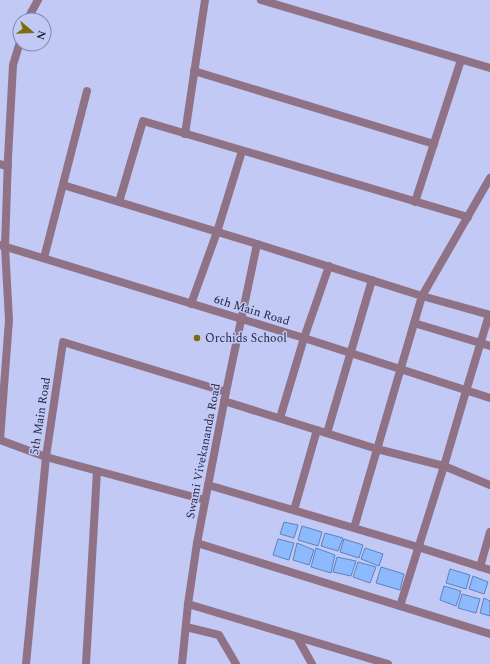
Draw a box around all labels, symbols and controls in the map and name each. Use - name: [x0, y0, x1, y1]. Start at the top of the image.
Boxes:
- north arrow: [12, 12, 52, 52]
- text: N: [31, 28, 50, 42]
- street label: 6th Main Road: [212, 290, 292, 331]
- place label: Orchids School: [205, 329, 287, 348]
- marker: Orchids School: [192, 333, 202, 343]
- street label: 5th Main Road: [25, 376, 56, 456]
- street label: Swami Vivekananda Road: [181, 382, 226, 520]

